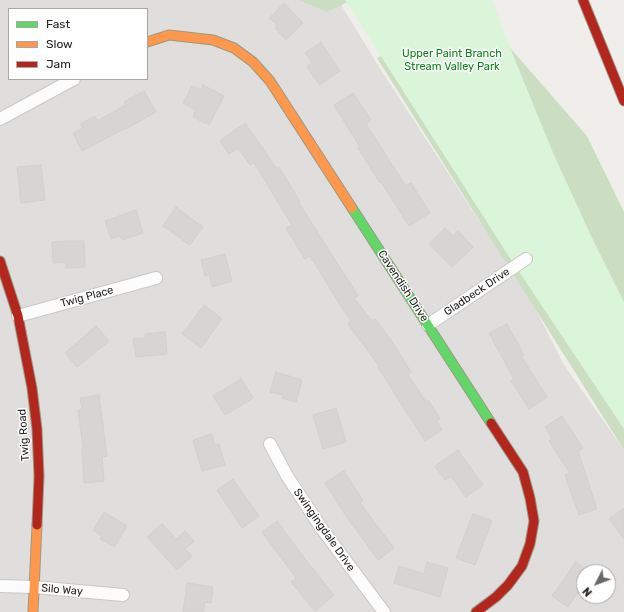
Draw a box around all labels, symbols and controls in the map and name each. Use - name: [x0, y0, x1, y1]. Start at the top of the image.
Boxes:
- legend: [8, 8, 148, 80]
- text: Fast: [46, 17, 70, 31]
- text: Slow: [46, 37, 73, 51]
- park label: Upper Paint Branch Stream Valley Park: [402, 47, 502, 73]
- text: Jam: [46, 57, 71, 71]
- street label: Cavendish Drive: [375, 248, 431, 324]
- street label: Gladbeck Drive: [442, 265, 512, 319]
- street label: Twig Place: [59, 284, 115, 310]
- street label: Twig Road: [16, 408, 32, 462]
- street label: Swingingdale Drive: [290, 486, 358, 574]
- north arrow: [576, 564, 616, 604]
- street label: Silo Way: [41, 582, 83, 598]
- text: N: [580, 584, 595, 599]

